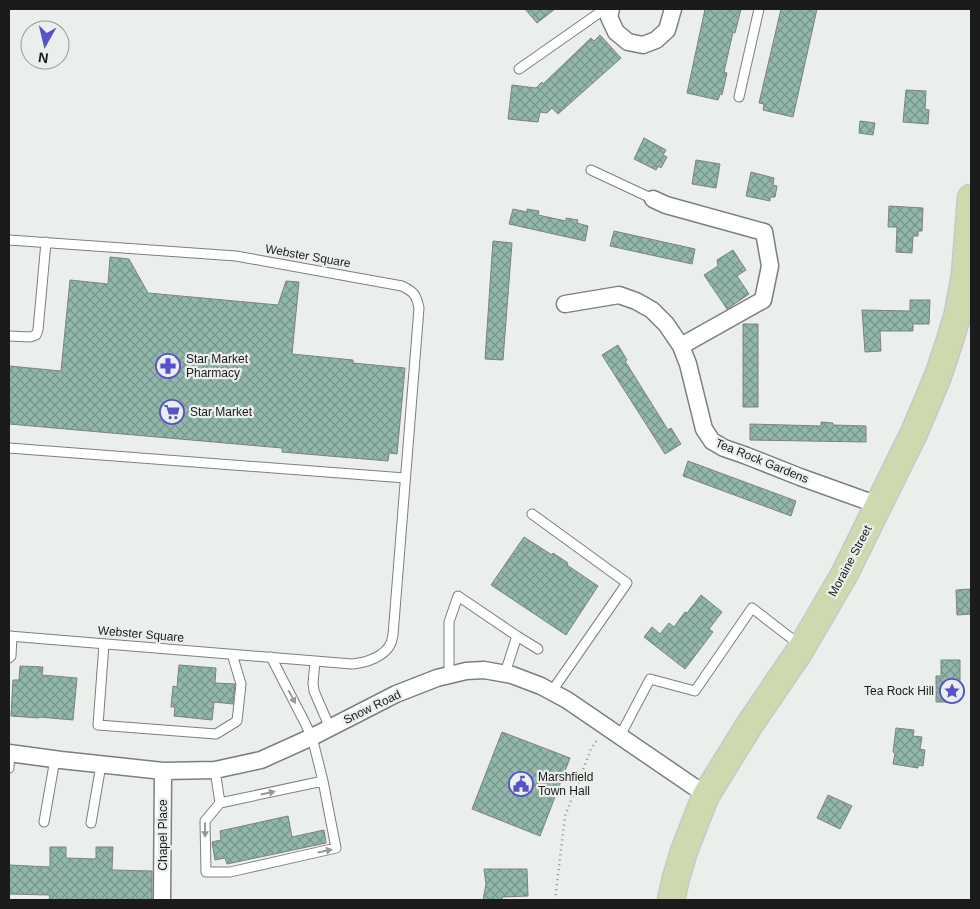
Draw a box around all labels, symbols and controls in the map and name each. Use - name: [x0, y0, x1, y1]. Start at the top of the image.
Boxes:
- north arrow: [20, 20, 70, 70]
- text: N: [37, 49, 49, 67]
- street label: Webster Square: [264, 242, 352, 270]
- place label: Star Market Pharmacy: [186, 352, 249, 380]
- pharmacy icon: Star Market Pharmacy: [155, 353, 181, 379]
- supermarket icon: Star Market: [159, 399, 185, 425]
- place label: Star Market: [190, 405, 253, 419]
- street label: Tea Rock Gardens: [713, 436, 811, 486]
- street label: Moraine Street: [825, 522, 875, 599]
- street label: Webster Square: [97, 623, 185, 645]
- place icon: Tea Rock Hill: [939, 678, 965, 704]
- place label: Tea Rock Hill: [864, 684, 934, 698]
- street label: Snow Road: [341, 687, 403, 727]
- one-way arrow: [288, 690, 296, 704]
- place label: Marshfield Town Hall: [538, 770, 593, 798]
- public building icon: Marshfield Town Hall: [508, 771, 534, 797]
- one-way arrow: [260, 788, 276, 796]
- street label: Chapel Place: [156, 799, 170, 871]
- one-way arrow: [202, 823, 210, 839]
- one-way arrow: [318, 846, 334, 854]

